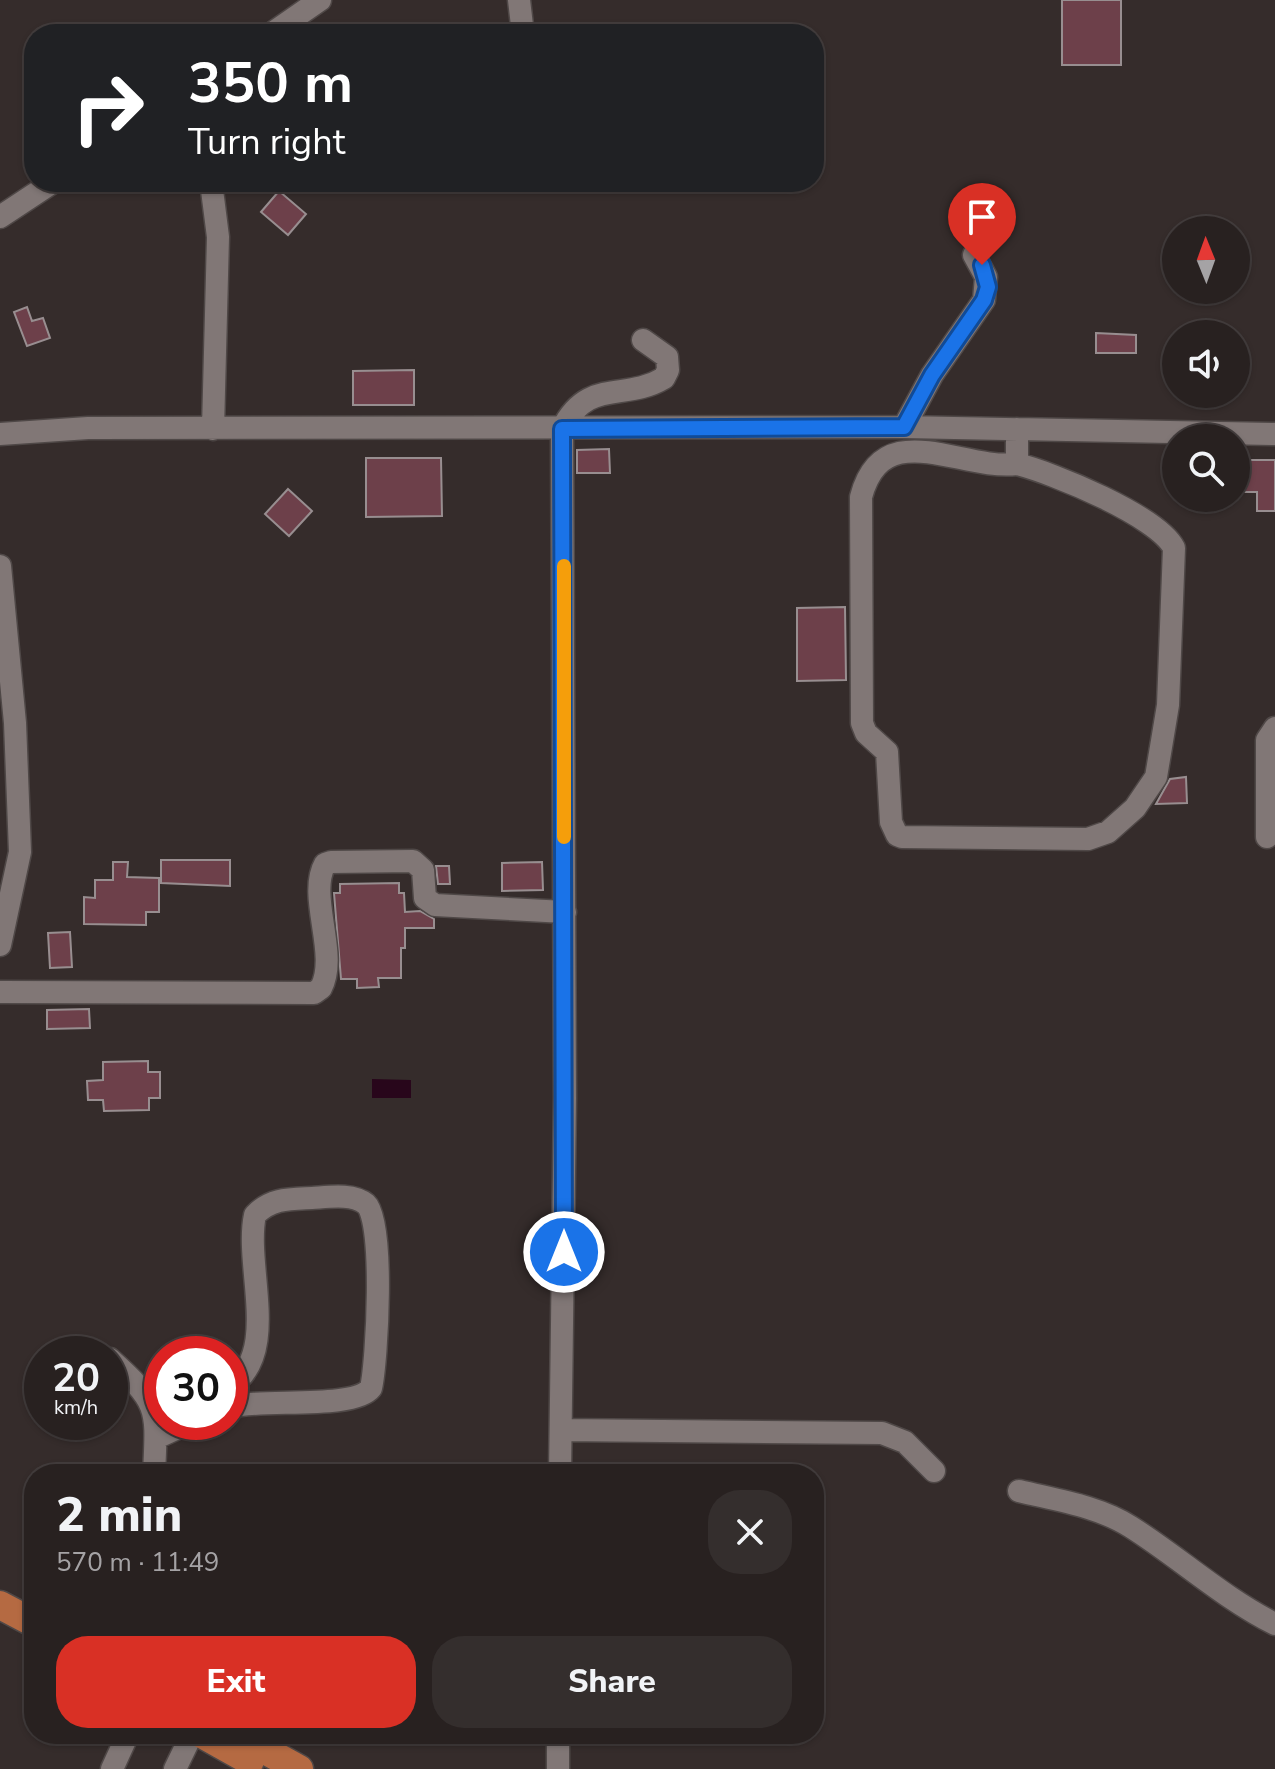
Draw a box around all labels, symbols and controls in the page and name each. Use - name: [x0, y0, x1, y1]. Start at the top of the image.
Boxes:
- text: 350 m: [188, 45, 353, 122]
- icon: right: [56, 56, 160, 160]
- text: Turn right: [188, 118, 345, 167]
- pin: [948, 183, 1016, 265]
- icon: arrive: [960, 195, 1004, 239]
- north arrow: [1162, 216, 1250, 304]
- map controls: [1162, 216, 1250, 512]
- button: sound: [1162, 320, 1250, 408]
- button: search: [1162, 424, 1250, 512]
- position arrow: [522, 1210, 606, 1294]
- speed limit sign: 30: [144, 1336, 248, 1440]
- text: 20: [52, 1351, 100, 1405]
- text: km/h: [54, 1394, 98, 1421]
- text: 2 min: [56, 1482, 182, 1548]
- button: close: [708, 1490, 792, 1574]
- text: 570 m · 11:49: [56, 1545, 219, 1580]
- button: Exit: [56, 1636, 416, 1728]
- button: Share: [432, 1636, 792, 1728]

